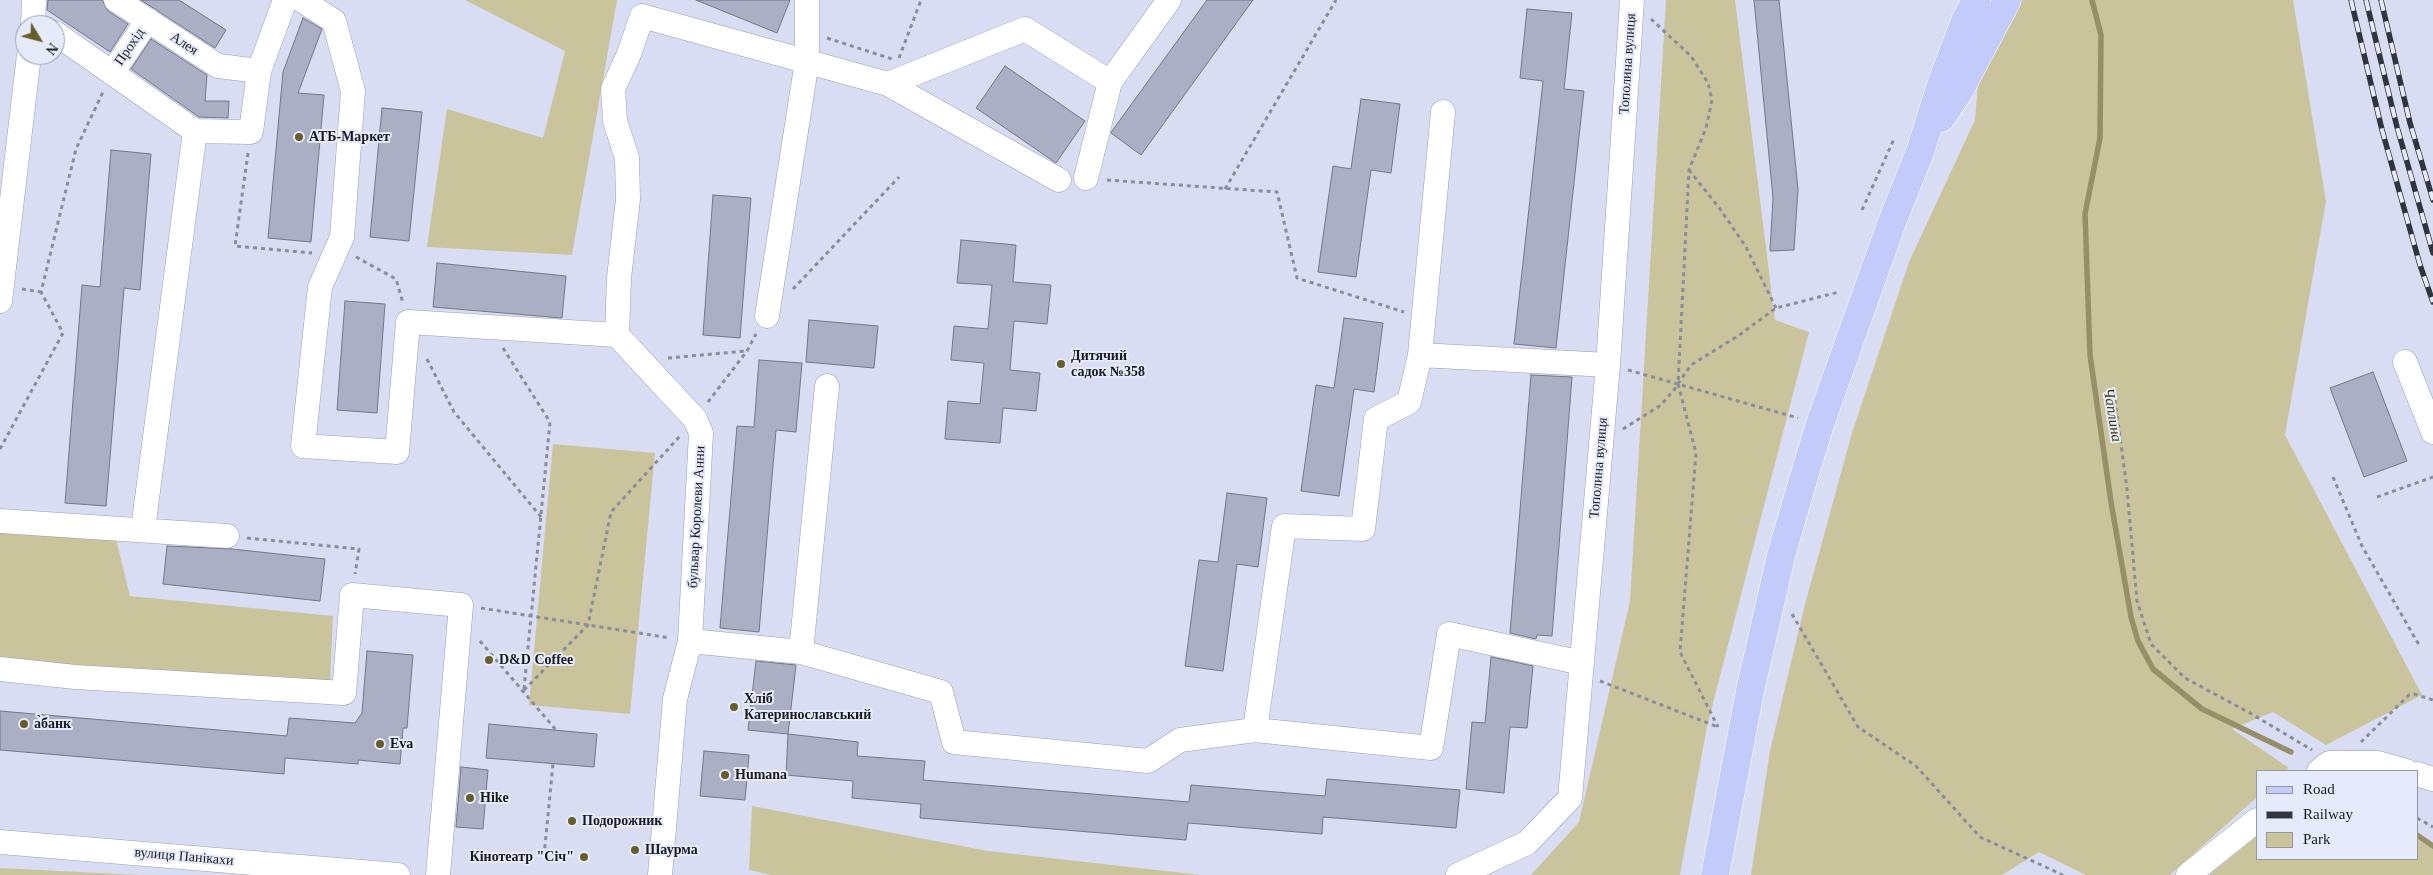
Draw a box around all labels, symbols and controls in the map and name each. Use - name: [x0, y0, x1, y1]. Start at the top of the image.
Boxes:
- street label: Тополина вулиця: [1616, 13, 1640, 115]
- north arrow: [15, 15, 65, 65]
- street label: Прохід: [111, 25, 149, 69]
- street label: Алея: [167, 29, 201, 59]
- text: N: [43, 40, 61, 57]
- place label: АТБ-Маркет: [309, 129, 390, 145]
- marker: АТБ-Маркет: [293, 131, 305, 143]
- place label: Дитячий садок №358: [1071, 348, 1145, 381]
- marker: Дитячий садок №358: [1055, 358, 1067, 370]
- water label: Чаплина: [2099, 387, 2125, 443]
- street label: Тополина вулиця: [1586, 417, 1612, 519]
- street label: бульвар Королеви Анни: [685, 445, 709, 589]
- place label: D&D Coffee: [499, 652, 573, 668]
- marker: D&D Coffee: [483, 654, 495, 666]
- place label: Хліб Катеринославський: [744, 691, 871, 724]
- marker: Хліб Катеринославський: [728, 701, 740, 713]
- place label: а̀банк: [34, 716, 71, 732]
- marker: а̀банк: [18, 718, 30, 730]
- place label: Eva: [390, 736, 413, 752]
- marker: Eva: [374, 738, 386, 750]
- place label: Humana: [735, 767, 787, 783]
- marker: Humana: [719, 769, 731, 781]
- legend: [2256, 770, 2418, 860]
- text: Road: [2303, 781, 2335, 797]
- place label: Hike: [480, 790, 509, 806]
- marker: Hike: [464, 792, 476, 804]
- text: Railway: [2303, 806, 2353, 822]
- place label: Подорожник: [582, 813, 662, 829]
- marker: Подорожник: [566, 815, 578, 827]
- text: Park: [2303, 831, 2331, 847]
- place label: Шаурма: [645, 842, 698, 858]
- street label: вулиця Панікахи: [134, 844, 234, 870]
- marker: Шаурма: [629, 844, 641, 856]
- place label: Кінотеатр "Січ": [470, 849, 574, 865]
- marker: Кінотеатр "Січ": [578, 851, 590, 863]

